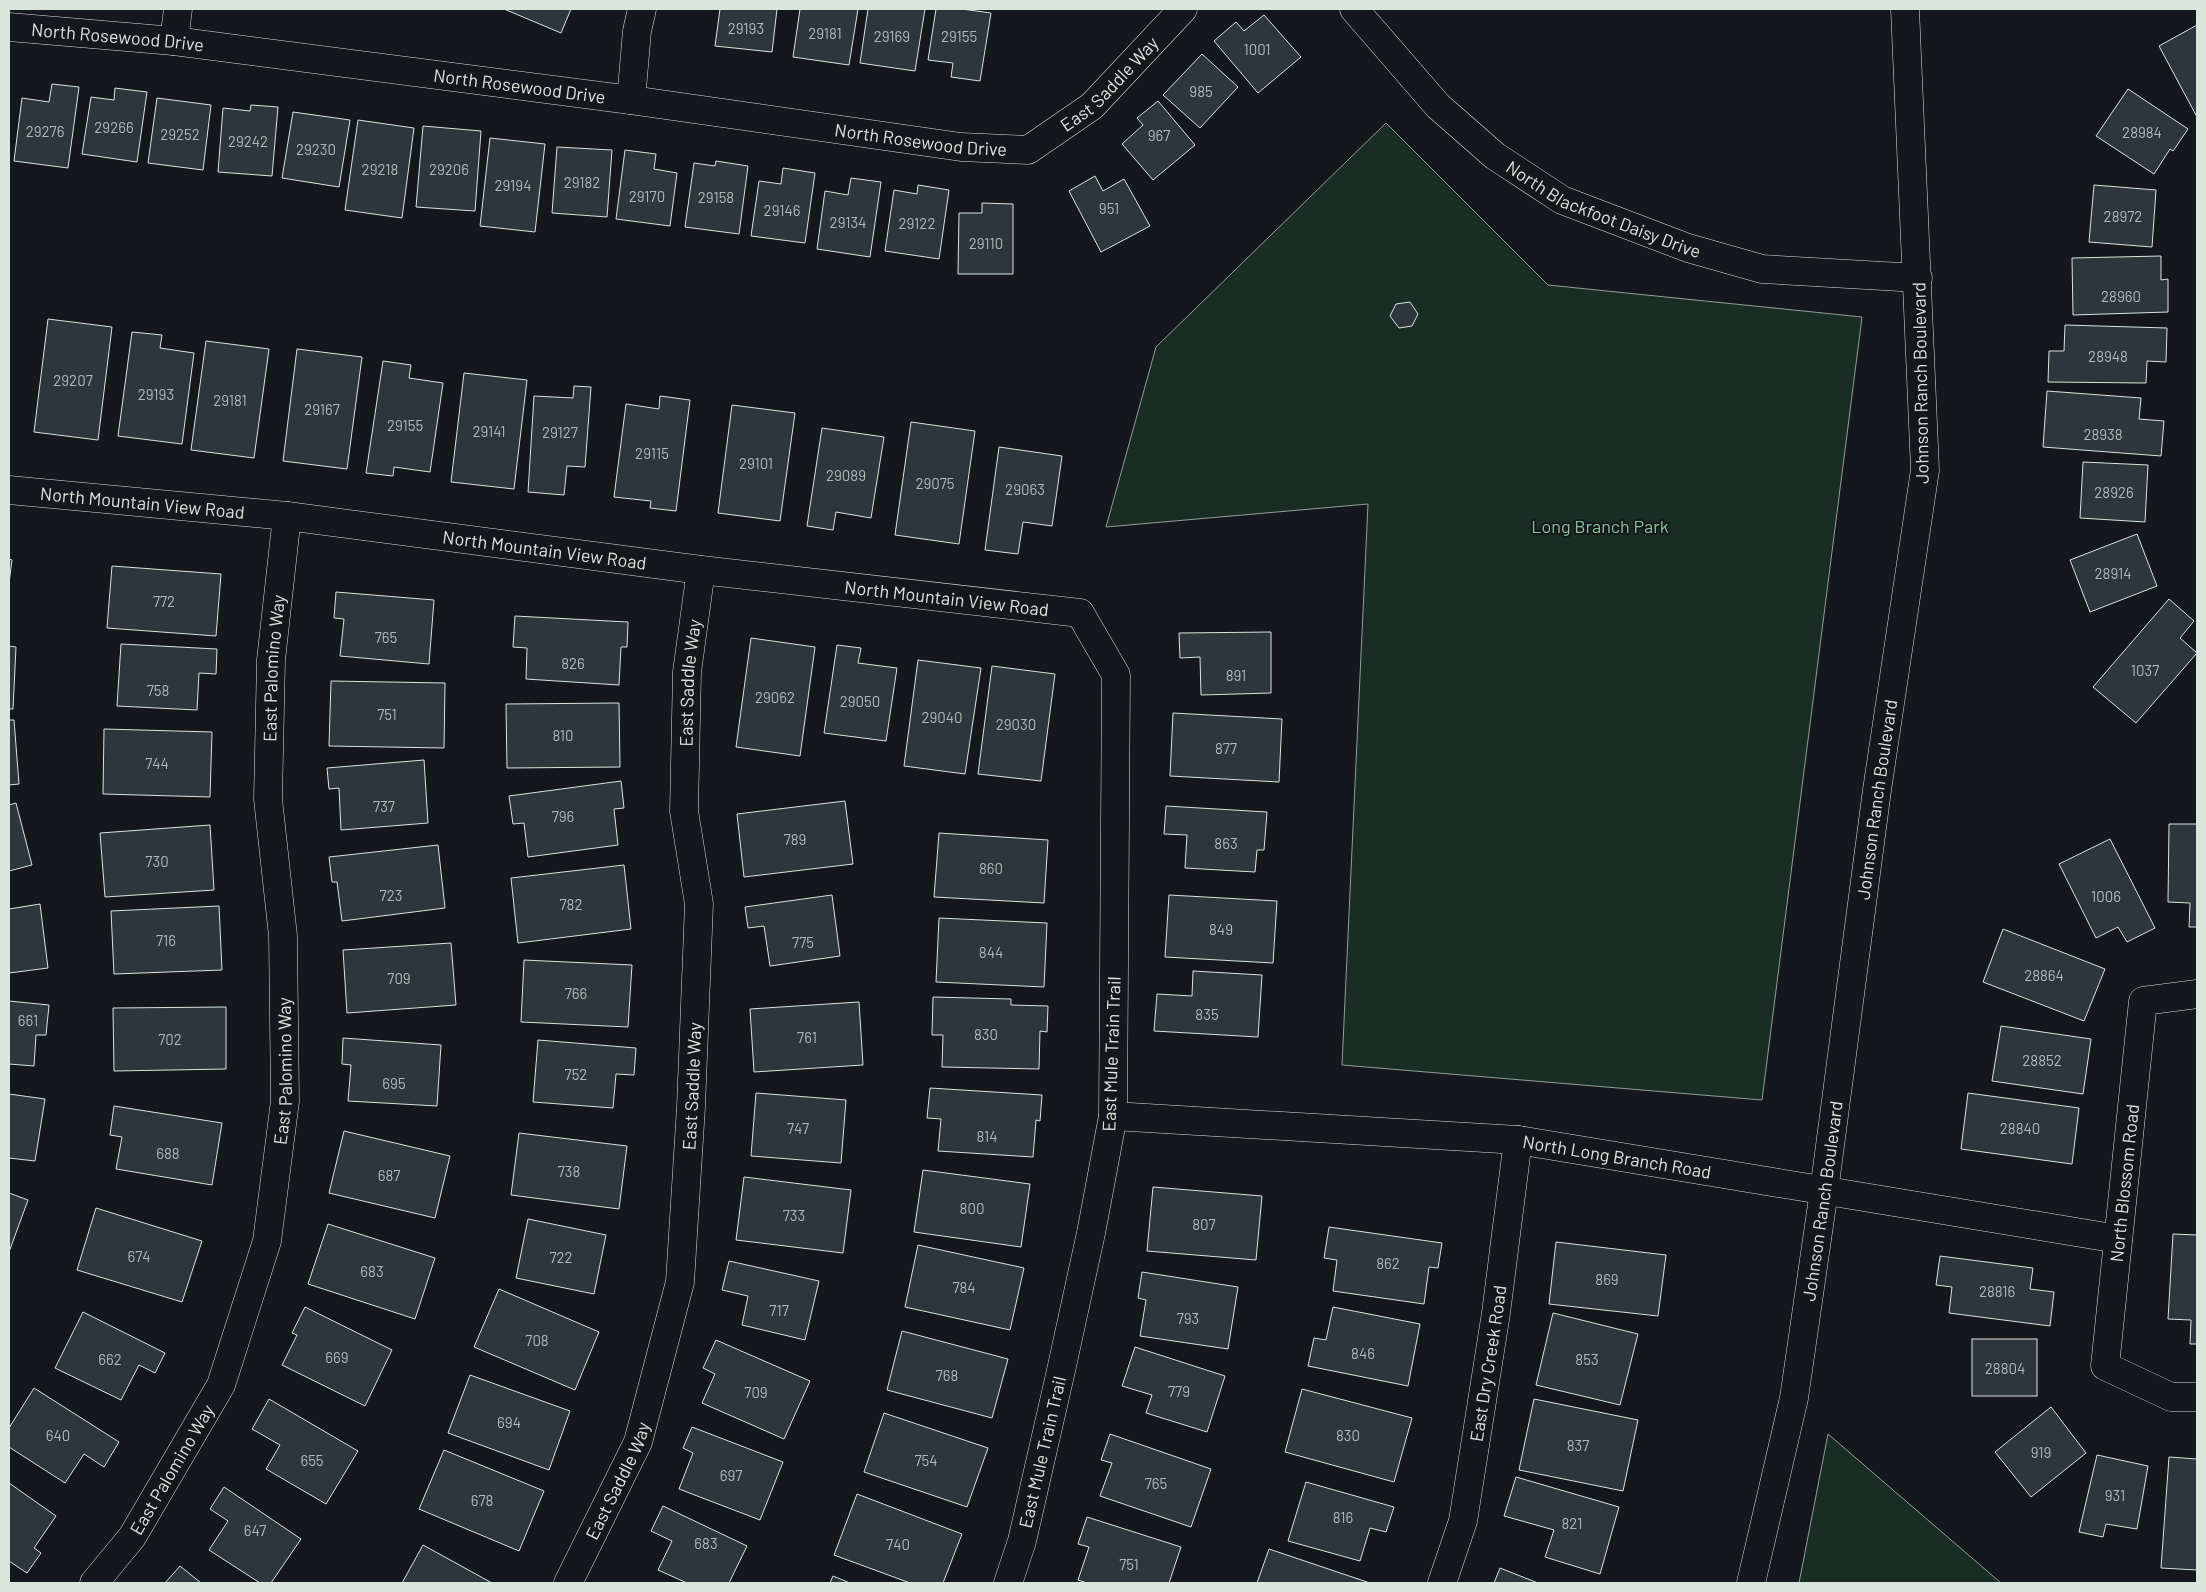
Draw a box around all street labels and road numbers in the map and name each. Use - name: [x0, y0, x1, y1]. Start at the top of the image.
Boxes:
- street label: North Rosewood Drive: [30, 18, 205, 56]
- street label: East Saddle Way: [1056, 32, 1163, 136]
- street label: North Rosewood Drive: [432, 64, 607, 108]
- street label: North Rosewood Drive: [833, 118, 1007, 160]
- street label: North Blackfoot Daisy Drive: [1502, 156, 1703, 262]
- street label: Johnson Ranch Boulevard: [1907, 282, 1933, 484]
- street label: North Mountain View Road: [39, 482, 246, 523]
- street label: North Mountain View Road: [441, 525, 648, 574]
- street label: North Mountain View Road: [843, 575, 1050, 620]
- street label: East Palomino Way: [258, 593, 289, 742]
- street label: East Saddle Way: [674, 618, 705, 747]
- street label: Johnson Ranch Boulevard: [1852, 698, 1901, 901]
- street label: East Mule Train Trail: [1097, 976, 1125, 1132]
- street label: East Palomino Way: [268, 997, 296, 1146]
- street label: East Saddle Way: [677, 1022, 705, 1151]
- street label: Johnson Ranch Boulevard: [1797, 1099, 1847, 1303]
- street label: North Blossom Road: [2105, 1103, 2143, 1263]
- street label: North Long Branch Road: [1521, 1130, 1713, 1183]
- street label: East Dry Creek Road: [1465, 1284, 1510, 1443]
- street label: East Mule Train Trail: [1014, 1374, 1070, 1530]
- street label: East Palomino Way: [125, 1400, 218, 1539]
- street label: East Saddle Way: [580, 1419, 654, 1543]

